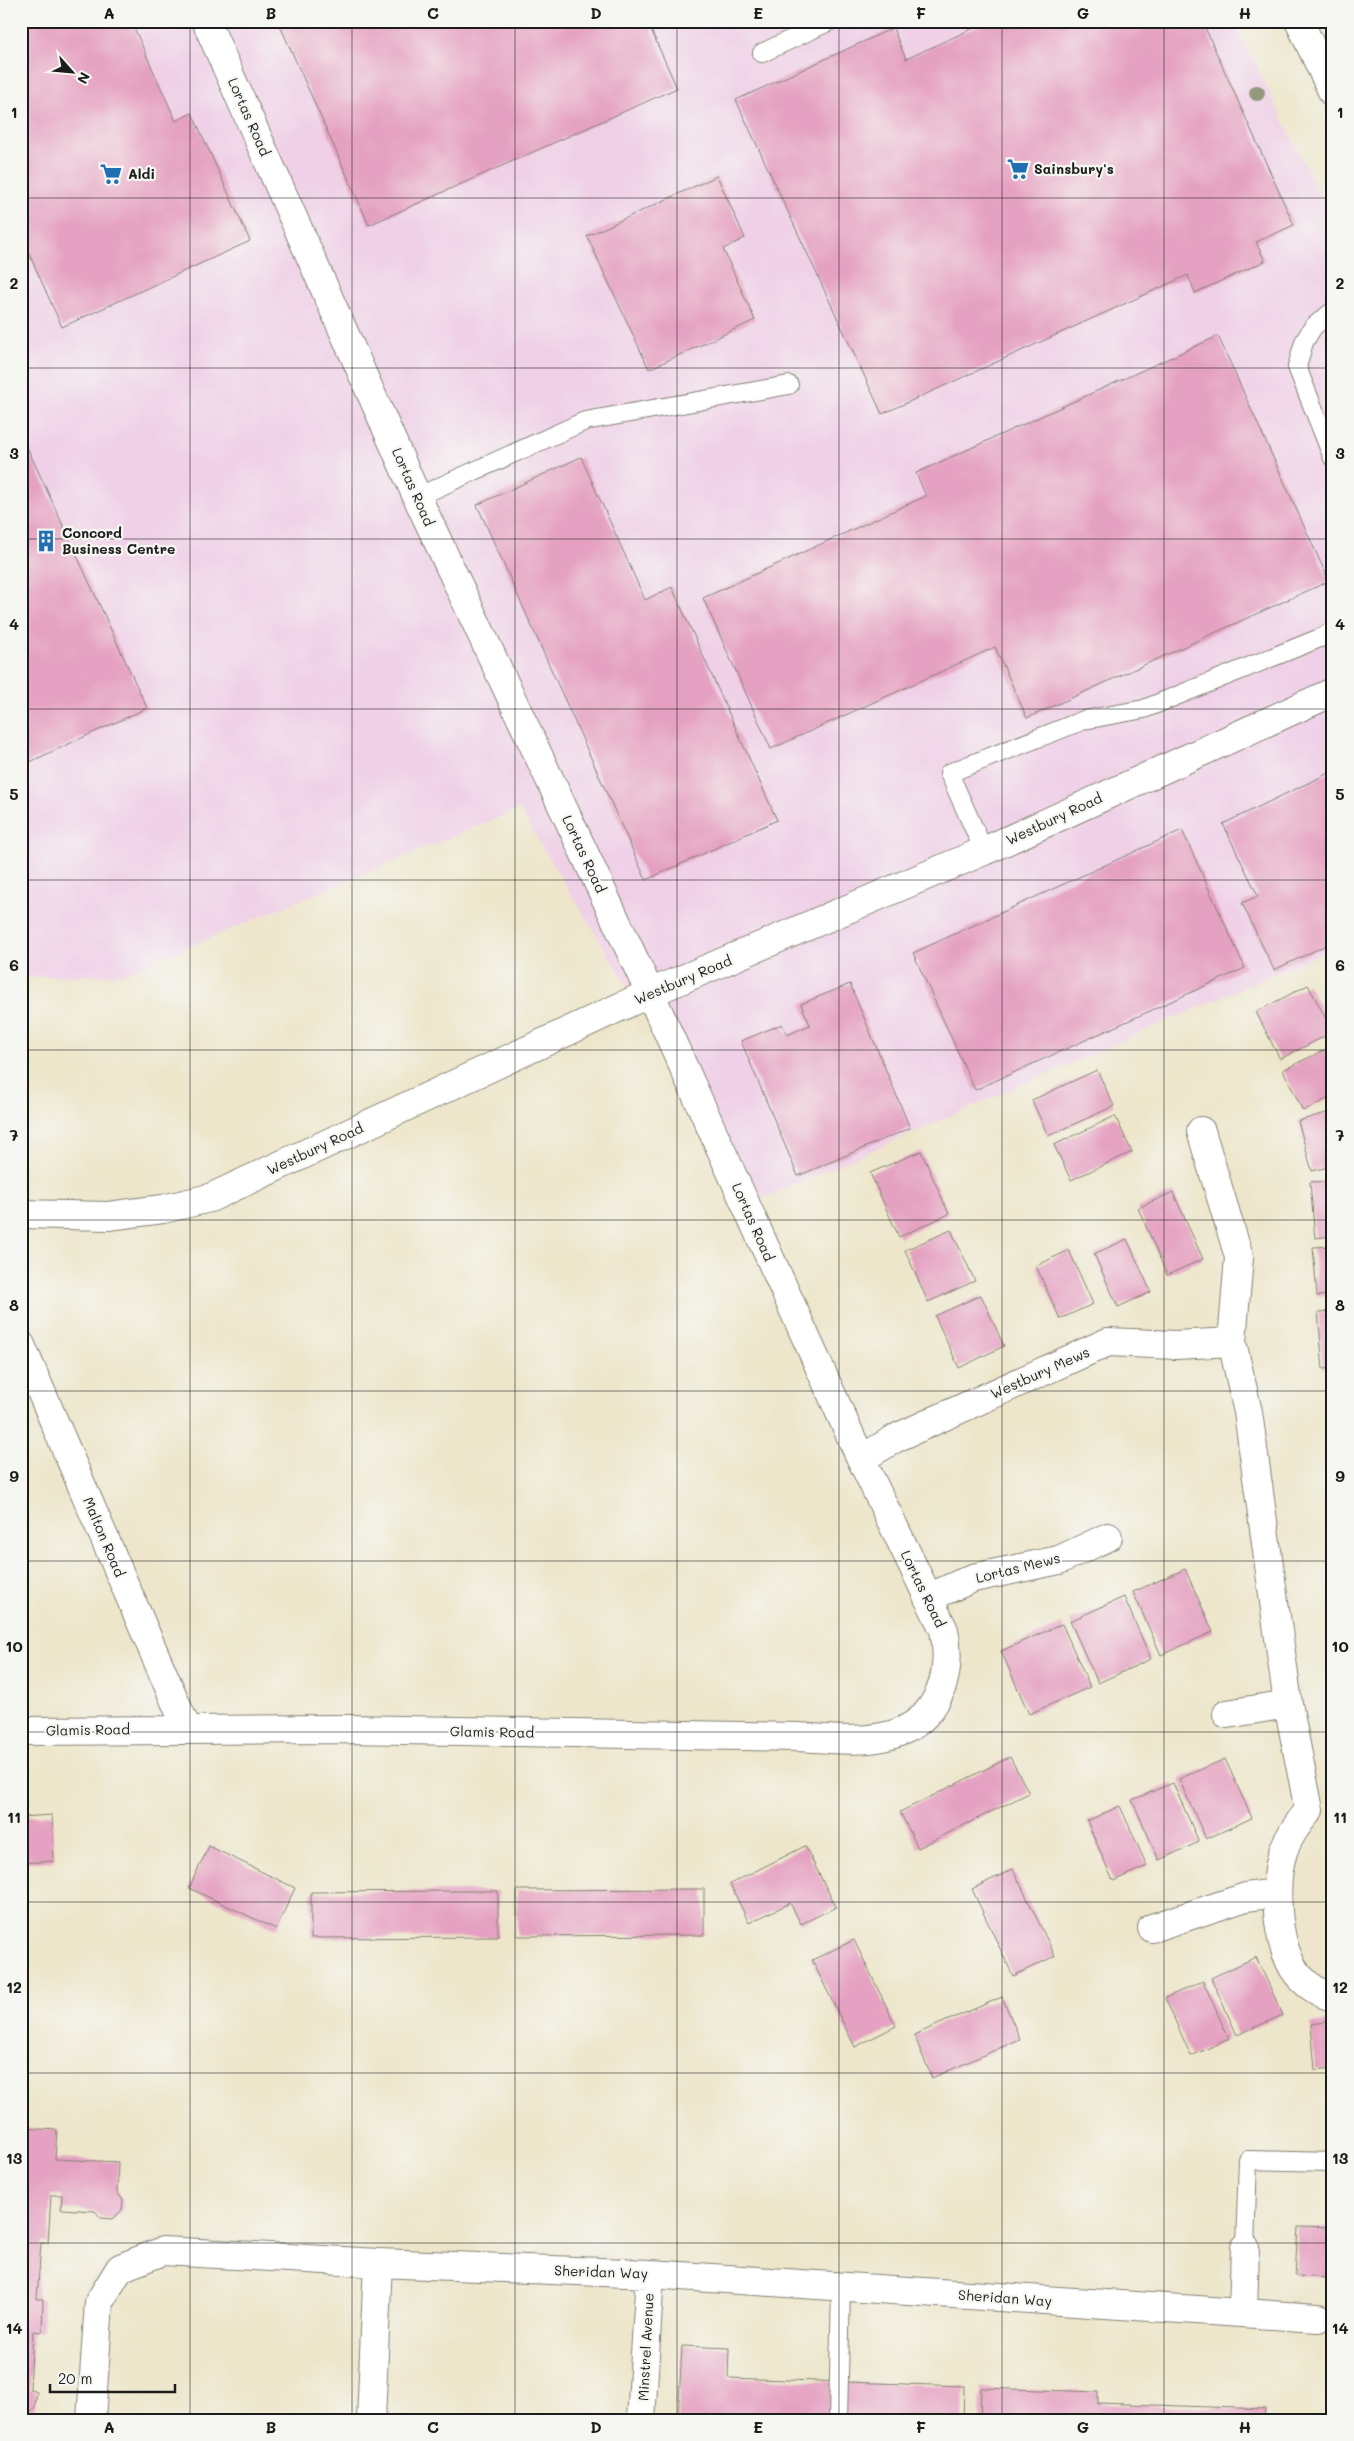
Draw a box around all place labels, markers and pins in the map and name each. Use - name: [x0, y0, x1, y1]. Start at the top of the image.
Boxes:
- supermarket icon: Sainsbury's: [1005, 156, 1031, 182]
- place label: Sainsbury's: [1034, 159, 1114, 178]
- supermarket icon: Aldi: [98, 161, 124, 187]
- place label: Aldi: [128, 164, 155, 183]
- place label: Concord Business Centre: [62, 523, 175, 558]
- building icon: Concord Business Centre: [33, 528, 59, 554]

